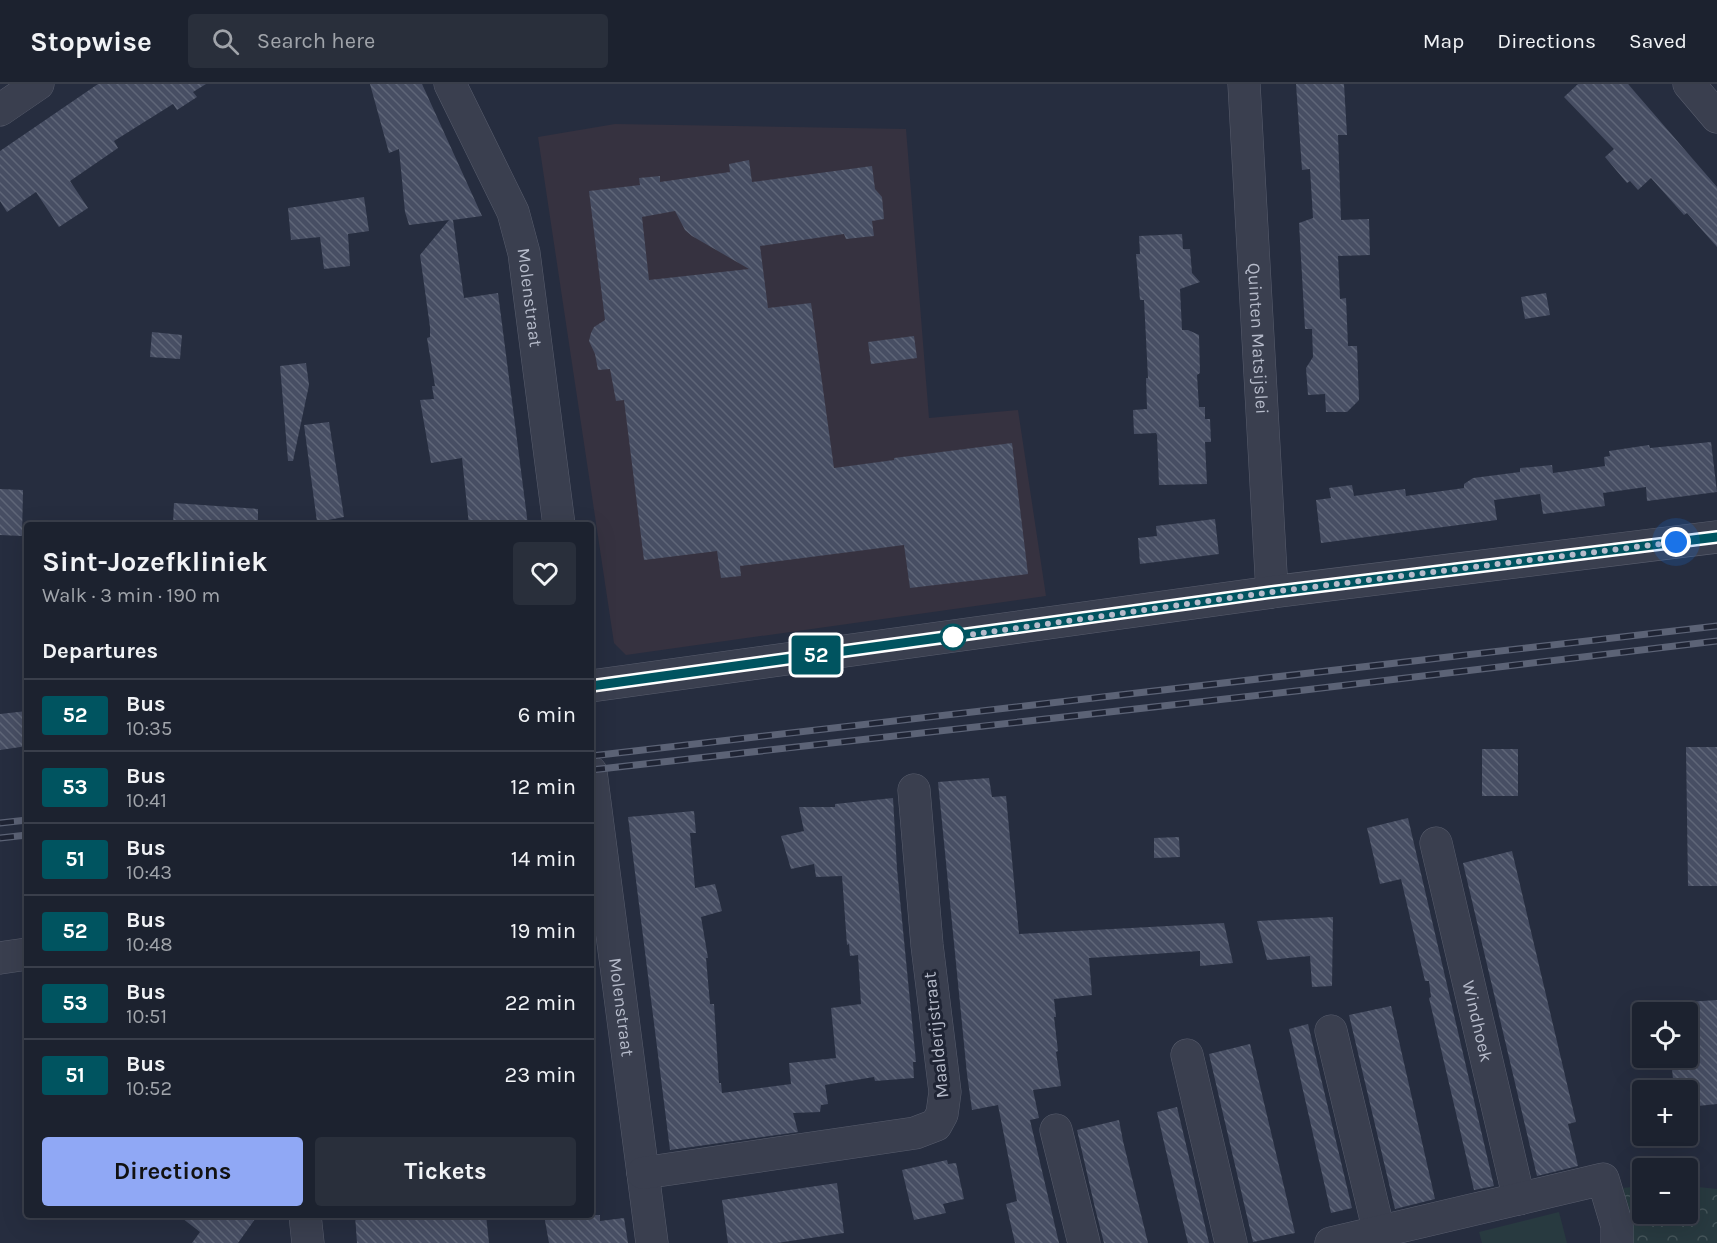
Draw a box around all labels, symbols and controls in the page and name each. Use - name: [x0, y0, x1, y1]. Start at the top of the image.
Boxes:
- search box: [188, 14, 608, 68]
- text: Stopwise: [30, 25, 152, 58]
- icon: search: [209, 25, 242, 58]
- text: Search here: [257, 28, 375, 54]
- text: Map: [1423, 29, 1464, 53]
- text: Directions: [1497, 29, 1596, 53]
- text: Saved: [1629, 29, 1687, 53]
- street label: Molenstraat: [512, 247, 547, 349]
- street label: Quinten Matsijslei: [1243, 262, 1273, 415]
- your location: [1661, 527, 1691, 557]
- button: heart: [513, 542, 576, 605]
- text: Sint-Jozefkliniek: [42, 545, 268, 578]
- text: Walk · 3 min · 190 m: [42, 584, 220, 607]
- unlabelled marker: [940, 624, 966, 650]
- line badge: 52: [789, 636, 843, 674]
- text: Departures: [42, 638, 158, 664]
- text: 52: [804, 643, 828, 667]
- text: Bus: [126, 691, 166, 717]
- text: 6 min: [518, 702, 576, 728]
- text: 52: [63, 703, 87, 727]
- text: 10:35: [126, 717, 172, 740]
- text: Bus: [126, 763, 166, 789]
- text: 12 min: [510, 774, 576, 800]
- text: 53: [62, 775, 88, 799]
- text: 10:41: [126, 789, 167, 812]
- text: Bus: [126, 835, 166, 861]
- text: 14 min: [511, 846, 576, 872]
- text: 51: [65, 847, 85, 871]
- text: 10:43: [126, 861, 172, 884]
- text: Bus: [126, 907, 166, 933]
- text: 19 min: [510, 918, 576, 944]
- text: 52: [63, 919, 87, 943]
- text: 10:48: [126, 933, 173, 956]
- street label: Molenstraat: [604, 956, 639, 1058]
- street label: Maalderijstraat: [918, 971, 954, 1099]
- street label: Windhoek: [1457, 978, 1498, 1064]
- text: Bus: [126, 979, 166, 1005]
- text: 22 min: [505, 990, 576, 1016]
- text: 53: [62, 991, 88, 1015]
- map controls: [1632, 1002, 1698, 1224]
- button: locate: [1632, 1002, 1698, 1068]
- text: 10:51: [126, 1005, 167, 1028]
- text: Bus: [126, 1051, 166, 1077]
- text: 23 min: [505, 1062, 576, 1088]
- text: 51: [65, 1063, 85, 1087]
- text: 10:52: [126, 1077, 172, 1100]
- button: +: [1632, 1080, 1698, 1146]
- button: Directions: [42, 1137, 303, 1206]
- button: Tickets: [315, 1137, 576, 1206]
- button: −: [1632, 1158, 1698, 1224]

